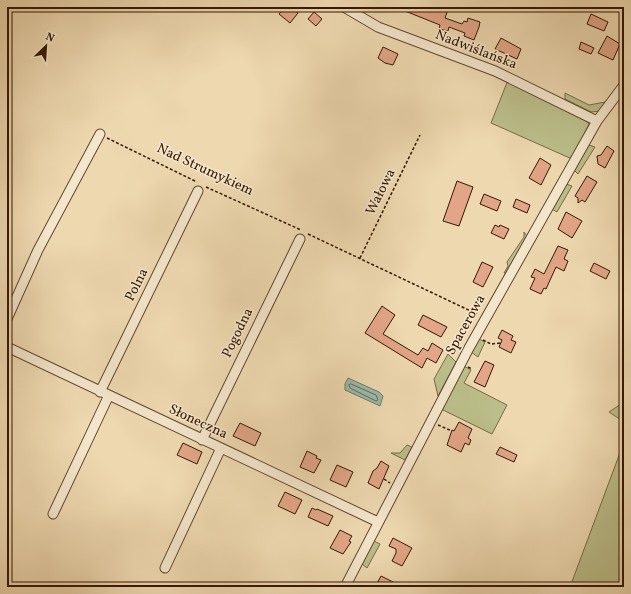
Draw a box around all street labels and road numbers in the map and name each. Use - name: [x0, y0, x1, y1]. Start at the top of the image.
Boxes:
- street label: Nadwiślańska: [432, 26, 520, 74]
- street label: Nad Strumykiem: [154, 139, 256, 201]
- street label: Wałowa: [362, 166, 400, 218]
- street label: Polna: [121, 265, 153, 305]
- street label: Spacerowa: [442, 291, 490, 359]
- street label: Pogodna: [218, 305, 258, 361]
- street label: Słoneczna: [165, 400, 231, 444]

